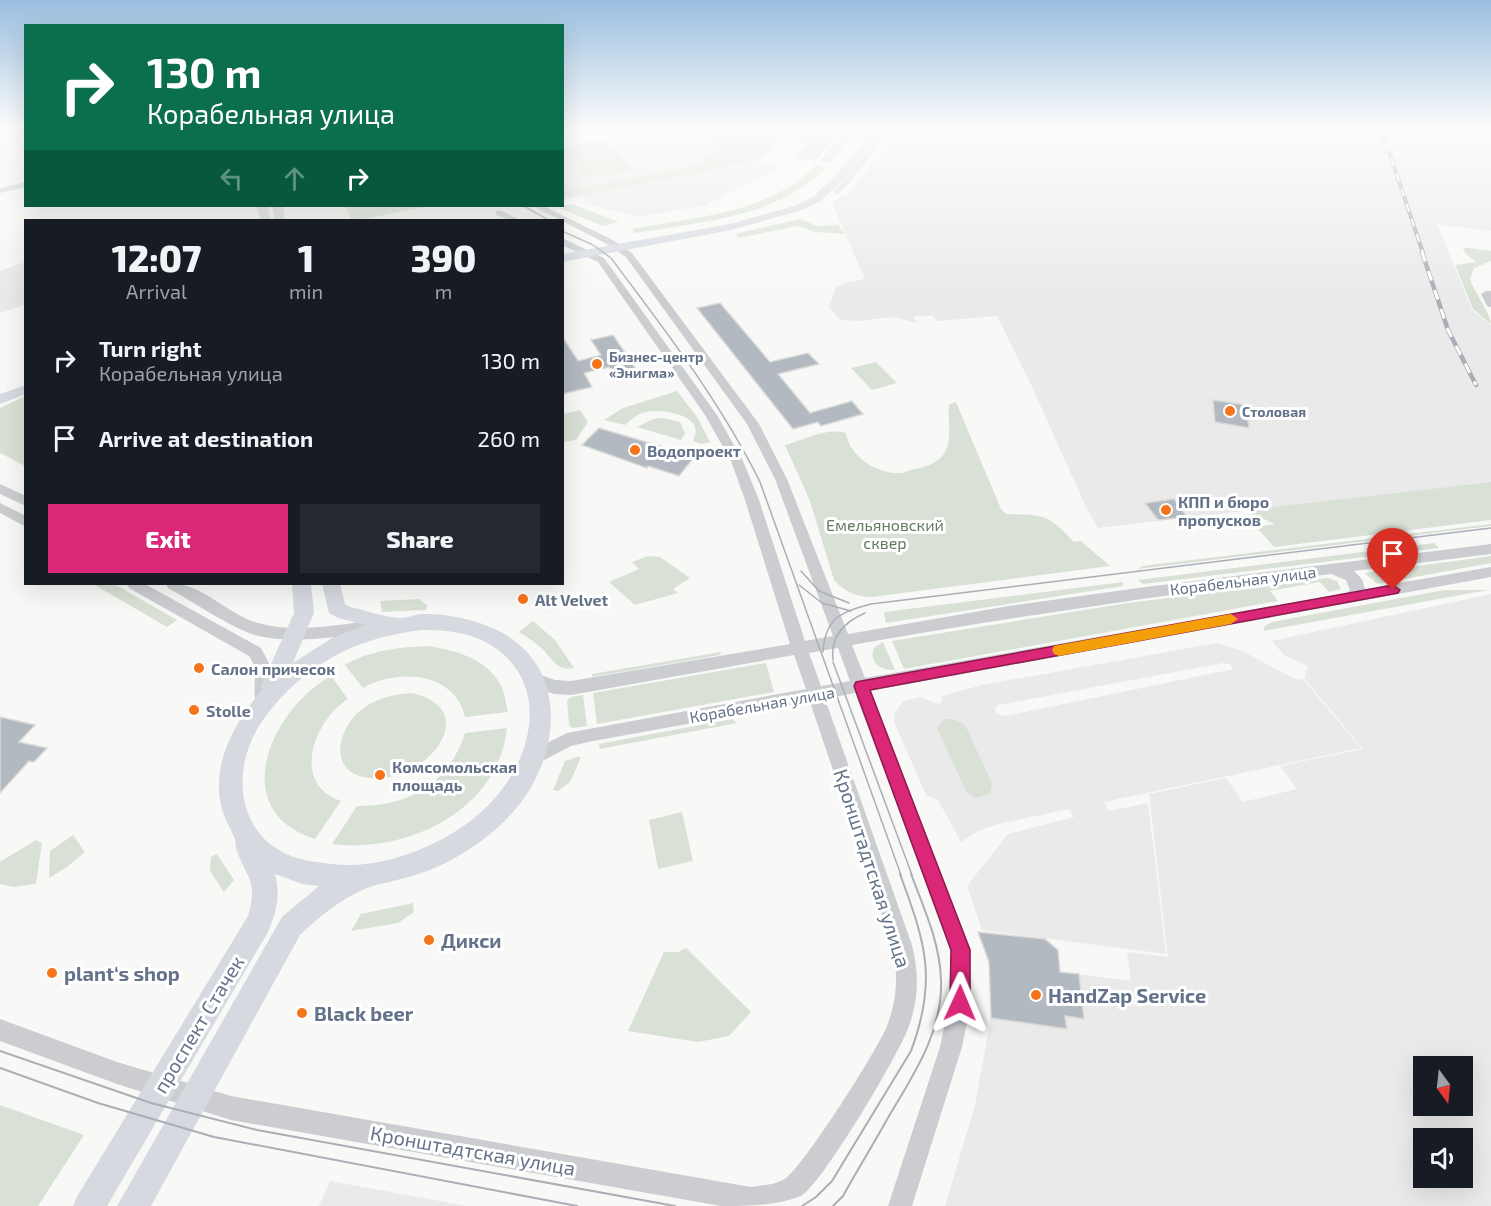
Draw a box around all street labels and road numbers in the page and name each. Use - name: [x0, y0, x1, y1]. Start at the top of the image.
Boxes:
- street label: Корабельная улица: [1169, 562, 1317, 599]
- street label: Корабельная улица: [688, 682, 836, 727]
- street label: Кронштадтская улица: [829, 766, 916, 971]
- street label: проспект Стачек: [148, 951, 249, 1097]
- street label: Кронштадтская улица: [368, 1120, 577, 1181]

